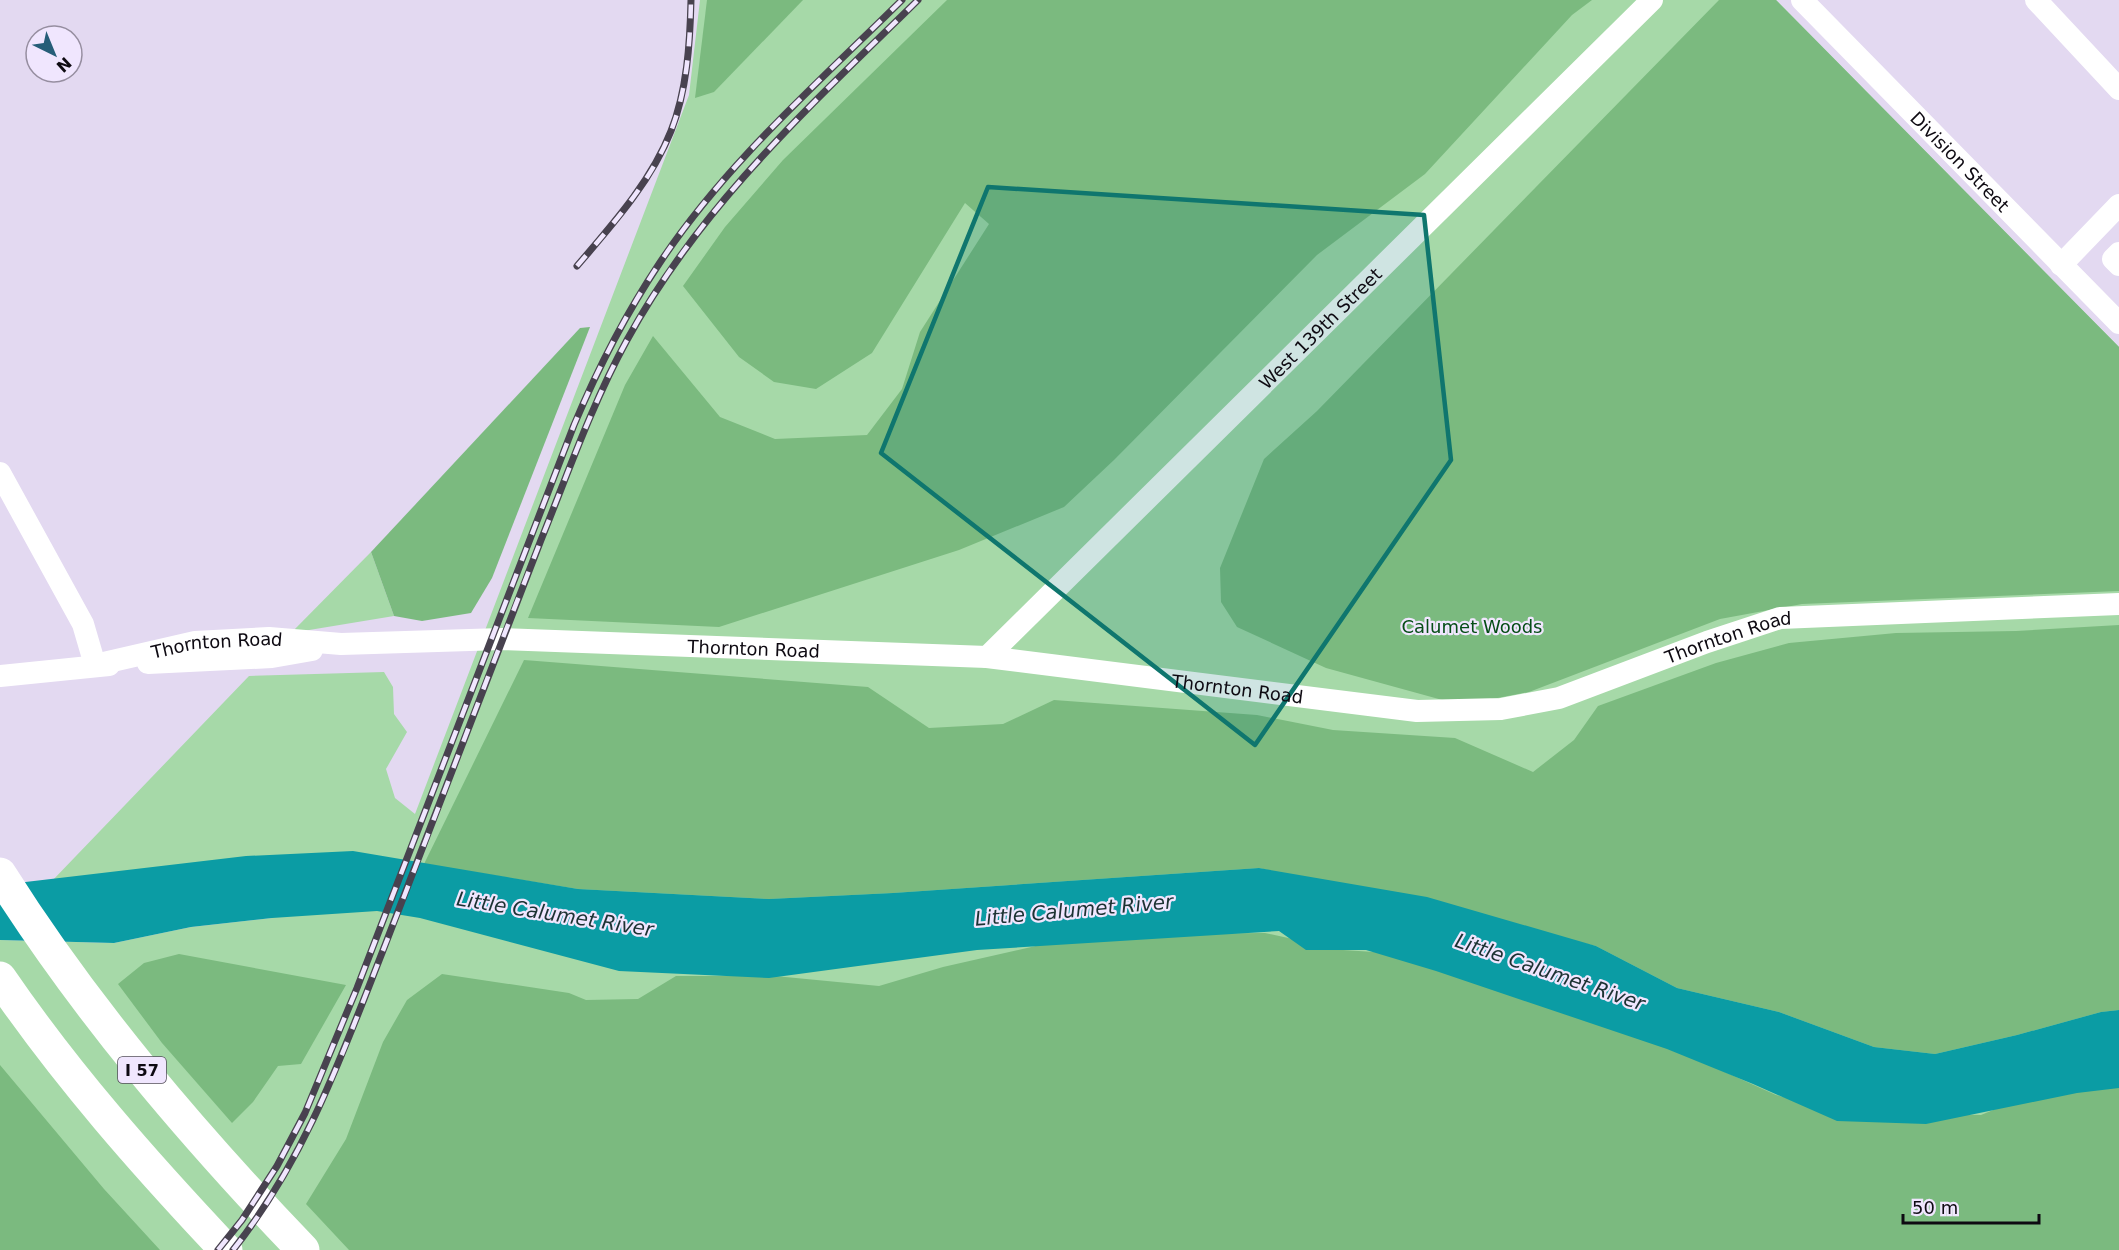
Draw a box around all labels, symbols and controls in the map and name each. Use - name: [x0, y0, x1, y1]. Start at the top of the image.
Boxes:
- north arrow: [24, 24, 84, 84]
- text: N: [53, 53, 75, 76]
- street label: Division Street: [1907, 107, 2014, 216]
- street label: West 139th Street: [1254, 263, 1385, 393]
- street label: Thornton Road: [1661, 607, 1792, 668]
- park label: Calumet Woods: [1402, 616, 1542, 637]
- street label: Thornton Road: [148, 627, 283, 662]
- street label: Thornton Road: [686, 635, 820, 661]
- street label: Thornton Road: [1170, 670, 1305, 707]
- water label: Little Calumet River: [455, 887, 657, 942]
- water label: Little Calumet River: [974, 889, 1176, 931]
- water label: Little Calumet River: [1452, 928, 1650, 1016]
- road number: I 57: [118, 1057, 166, 1083]
- scale bar: [1903, 1187, 2040, 1225]
- text: 50 m: [1912, 1197, 1958, 1218]

